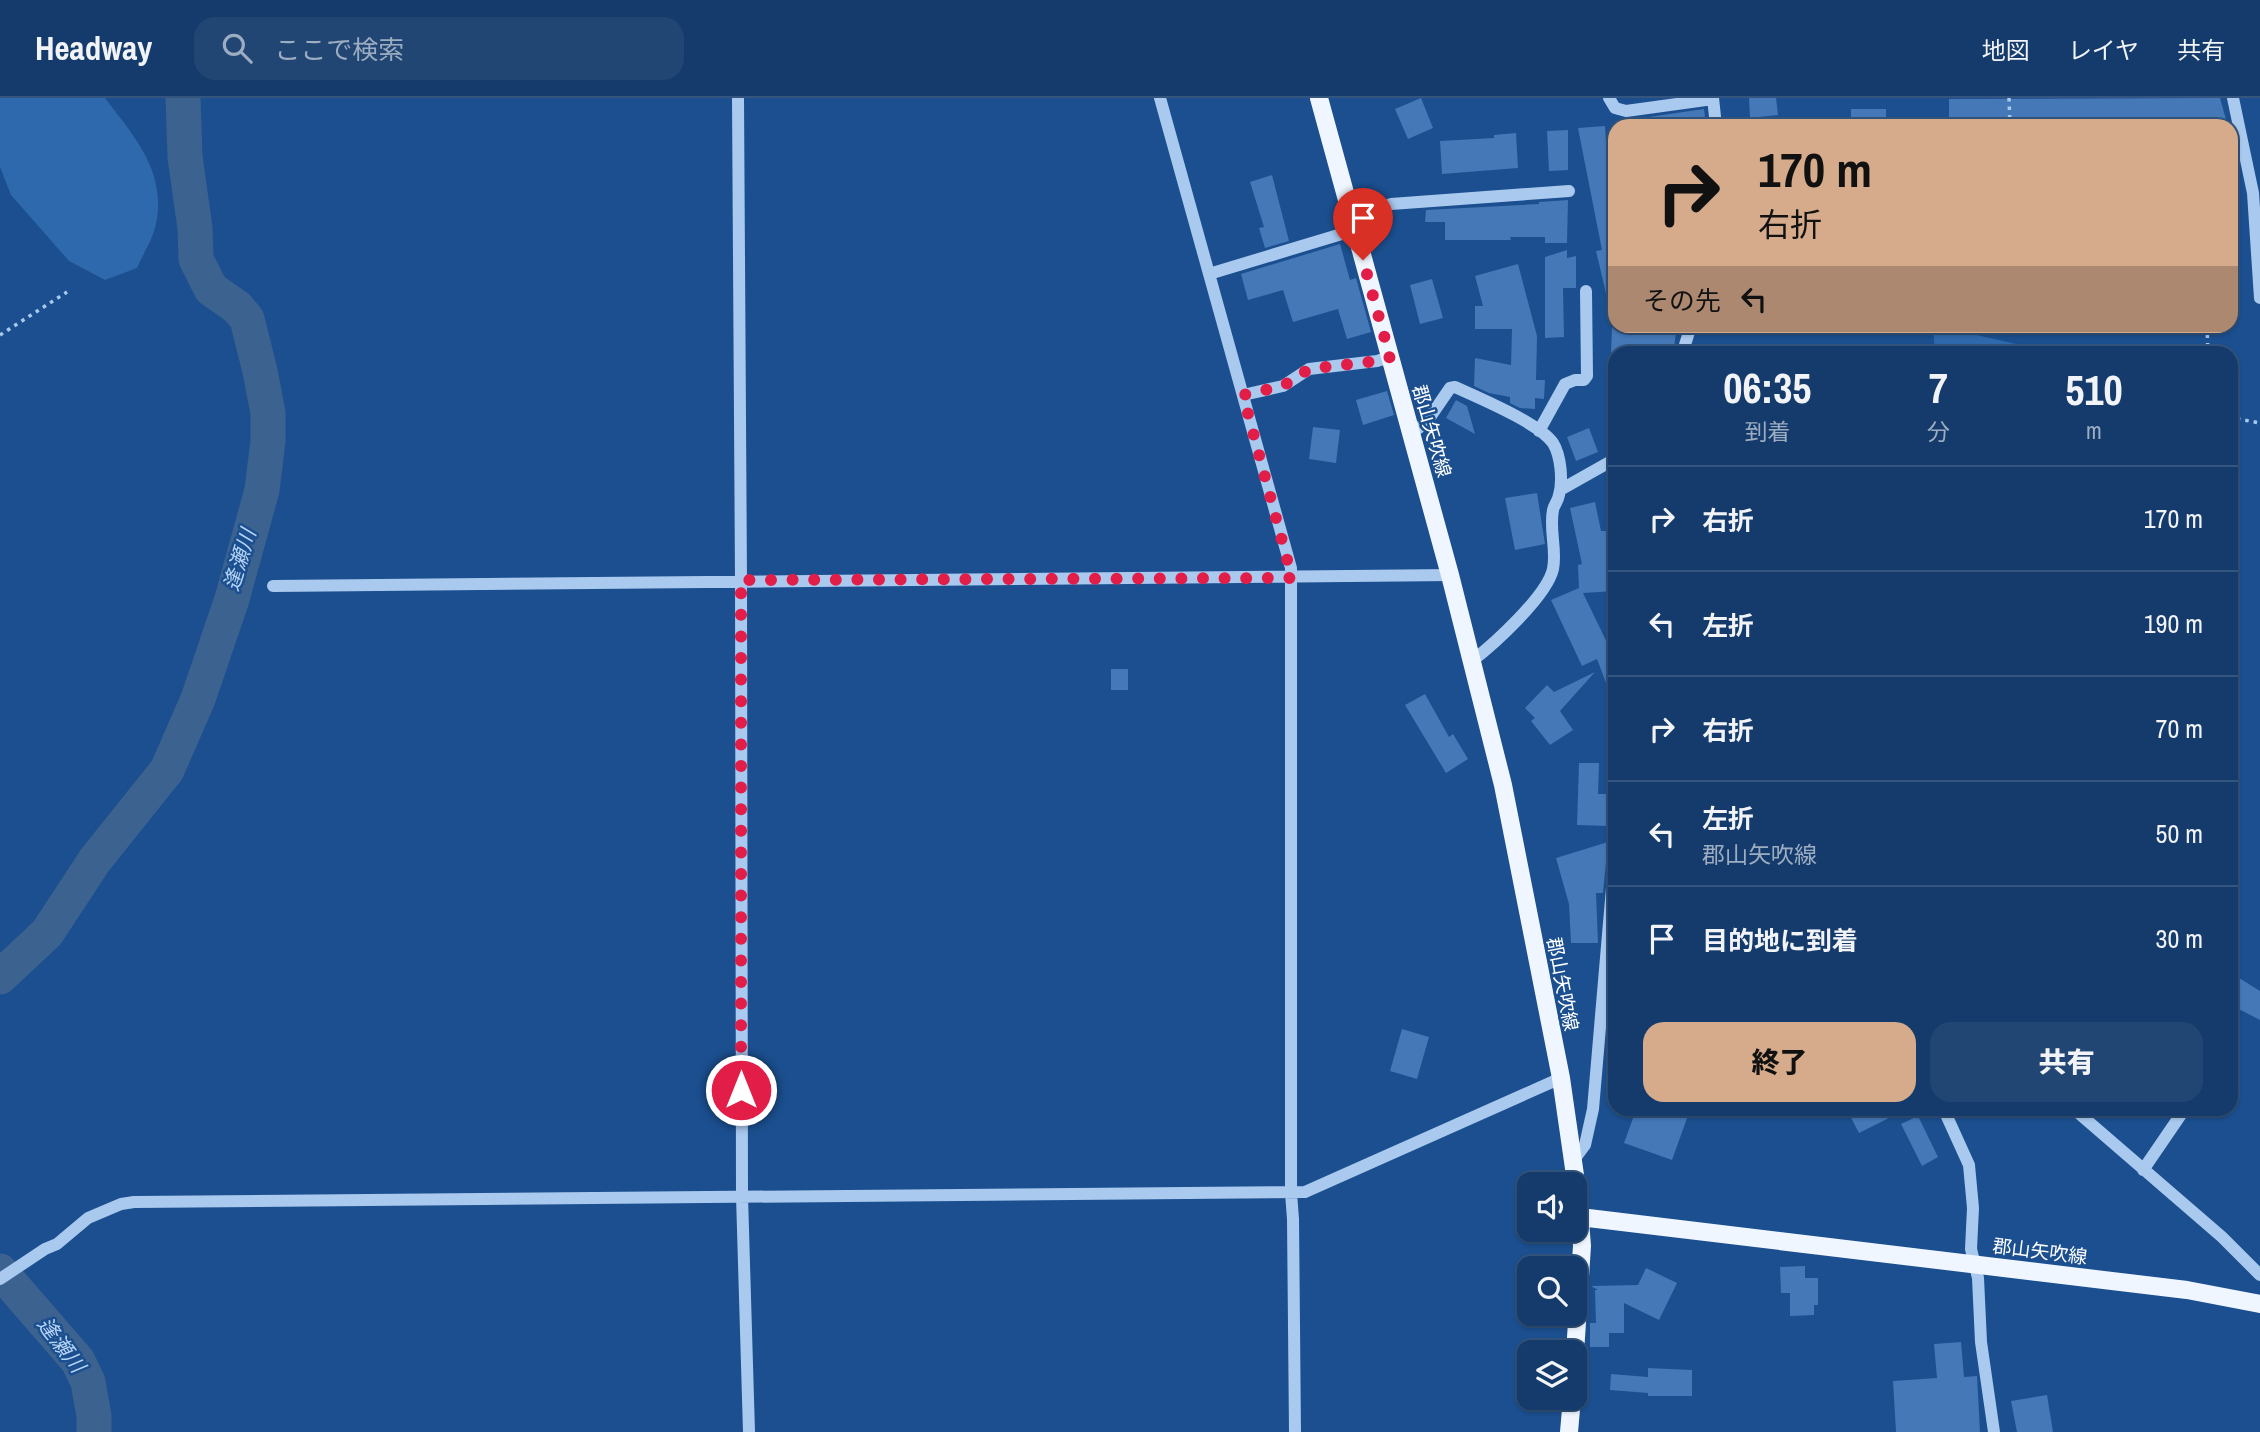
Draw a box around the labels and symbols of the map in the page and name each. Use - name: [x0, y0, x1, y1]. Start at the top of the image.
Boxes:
- pin: [1333, 188, 1393, 260]
- street label: 郡山矢吹線: [1406, 382, 1458, 480]
- water label: 逢瀬川: [216, 524, 263, 594]
- street label: 郡山矢吹線: [1541, 935, 1585, 1033]
- position arrow: [704, 1053, 778, 1127]
- street label: 郡山矢吹線: [1991, 1232, 2089, 1270]
- water label: 逢瀬川: [31, 1311, 93, 1380]

